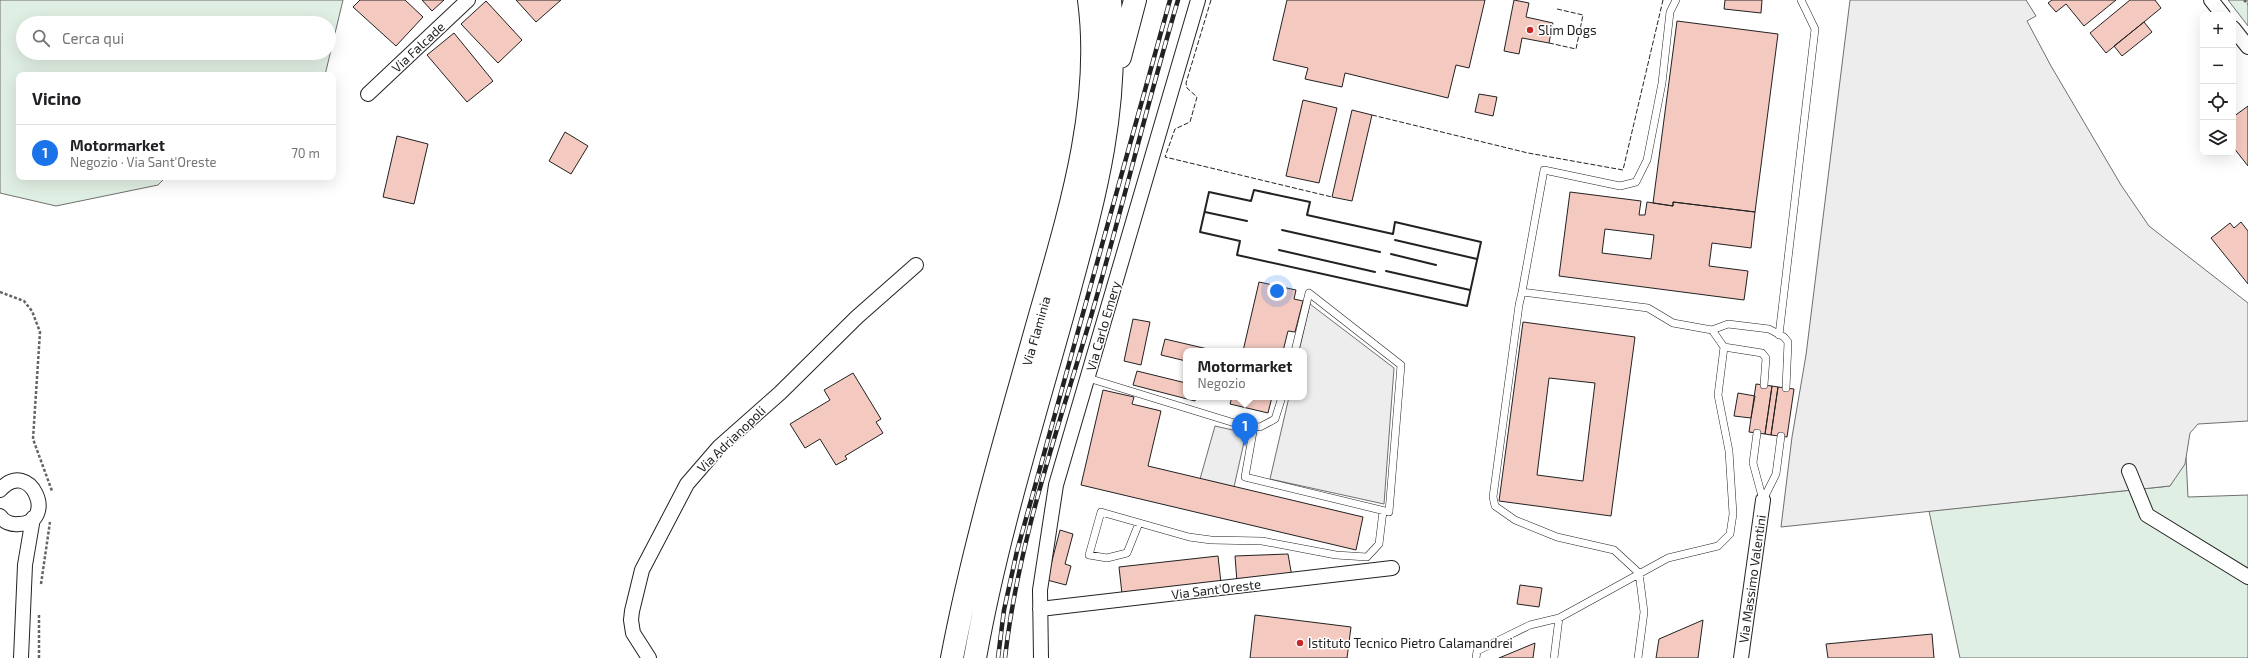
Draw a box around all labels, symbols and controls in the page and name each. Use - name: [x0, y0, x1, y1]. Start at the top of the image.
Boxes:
- map controls: [2200, 12, 2236, 156]
- button: +: [2200, 12, 2236, 48]
- search box: [16, 16, 336, 60]
- street label: Via Falcade: [388, 18, 448, 76]
- place label: Slim Dogs: [1538, 22, 1597, 38]
- marker: Slim Dogs: [1525, 25, 1535, 35]
- icon: search: [30, 27, 52, 49]
- text: Cerca qui: [62, 29, 124, 47]
- button: −: [2200, 48, 2236, 84]
- button: locate: [2200, 84, 2236, 120]
- text: Vicino: [32, 88, 81, 108]
- button: layers: [2200, 120, 2236, 156]
- text: Motormarket: [70, 136, 165, 154]
- text: 1: [42, 145, 48, 161]
- text: 70 m: [291, 145, 320, 161]
- text: Negozio · Via Sant'Oreste: [70, 154, 217, 170]
- street label: Via Carlo Emery: [1083, 279, 1124, 373]
- your location: [1267, 281, 1287, 301]
- street label: Via Flaminia: [1018, 294, 1054, 368]
- popup: [1183, 348, 1307, 400]
- text: Motormarket: [1198, 357, 1292, 375]
- text: Negozio: [1198, 375, 1246, 391]
- street label: Via Adrianopoli: [693, 402, 769, 476]
- pin: 1: [1232, 413, 1258, 446]
- street label: Via Massimo Valentini: [1735, 514, 1769, 644]
- street label: Via Sant'Oreste: [1170, 576, 1262, 602]
- place label: Istituto Tecnico Pietro Calamandrei: [1308, 635, 1513, 651]
- marker: Istituto Tecnico Pietro Calamandrei: [1295, 638, 1305, 648]

